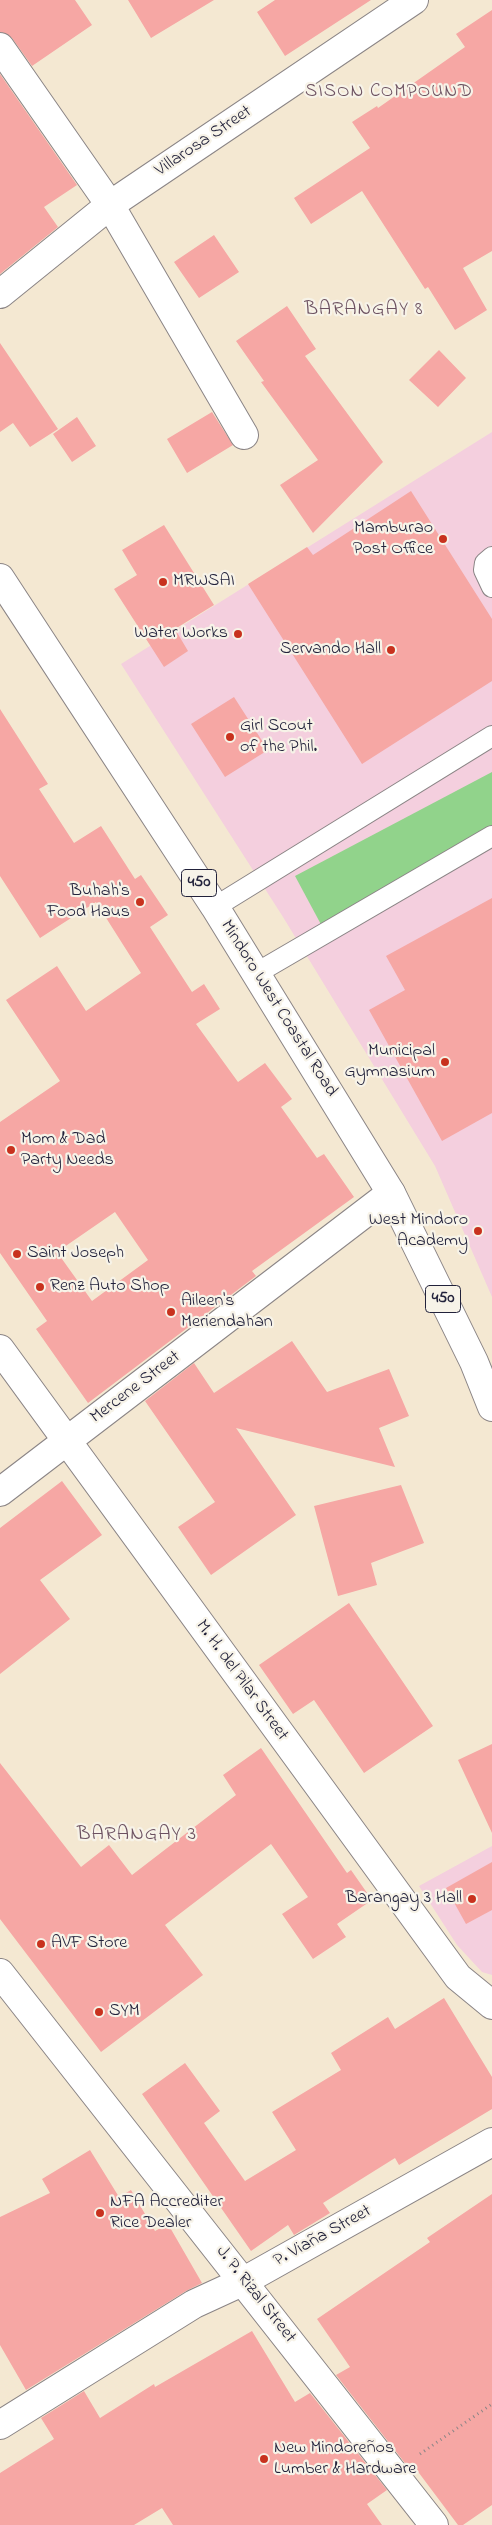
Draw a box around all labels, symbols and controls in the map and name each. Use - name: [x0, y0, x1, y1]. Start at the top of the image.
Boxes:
- district label: SISON COMPOUND: [303, 82, 475, 104]
- street label: Villarosa Street: [152, 102, 256, 182]
- district label: BARANGAY 8: [303, 299, 425, 323]
- place label: Mamburao Post Office: [353, 518, 433, 560]
- marker: Mamburao Post Office: [437, 533, 449, 545]
- place label: MRWSAI: [173, 571, 235, 593]
- marker: MRWSAI: [157, 576, 169, 588]
- place label: Water Works: [134, 623, 228, 645]
- marker: Water Works: [232, 628, 244, 640]
- place label: Servando Hall: [280, 639, 381, 661]
- marker: Servando Hall: [385, 644, 397, 656]
- place label: Girl Scout of the Phil.: [240, 716, 317, 759]
- marker: Girl Scout of the Phil.: [224, 731, 236, 743]
- road number: 450: [182, 870, 216, 896]
- place label: Buhah's Food Haus: [47, 881, 130, 924]
- marker: Buhah's Food Haus: [134, 896, 146, 908]
- street label: Mindoro West Coastal Road: [215, 917, 341, 1101]
- place label: Municipal Gymnasium: [345, 1041, 435, 1084]
- marker: Municipal Gymnasium: [439, 1056, 451, 1068]
- place label: Mom & Dad Party Needs: [21, 1129, 114, 1172]
- marker: Mom & Dad Party Needs: [5, 1144, 17, 1156]
- place label: West Mindoro Academy: [369, 1210, 468, 1252]
- marker: West Mindoro Academy: [472, 1225, 484, 1237]
- place label: Saint Joseph: [27, 1243, 124, 1265]
- marker: Saint Joseph: [11, 1248, 23, 1260]
- place label: Renz Auto Shop: [50, 1276, 169, 1298]
- marker: Renz Auto Shop: [34, 1281, 46, 1293]
- road number: 450: [426, 1286, 460, 1312]
- place label: Aileen's Meriendahan: [181, 1291, 273, 1334]
- marker: Aileen's Meriendahan: [165, 1306, 177, 1318]
- street label: Mercene Street: [87, 1347, 185, 1429]
- street label: M. H. del Pilar Street: [190, 1616, 292, 1746]
- district label: BARANGAY 3: [76, 1824, 198, 1848]
- place label: Barangay 3 Hall: [346, 1888, 462, 1910]
- marker: Barangay 3 Hall: [466, 1893, 478, 1905]
- place label: AVF Store: [51, 1933, 127, 1955]
- marker: AVF Store: [35, 1938, 47, 1950]
- place label: SYM: [109, 2001, 140, 2023]
- marker: SYM: [93, 2006, 105, 2018]
- place label: NFA Accrediter Rice Dealer: [110, 2192, 223, 2234]
- street label: P. Viaña Street: [270, 2201, 376, 2273]
- marker: NFA Accrediter Rice Dealer: [94, 2207, 106, 2219]
- street label: J. P. Rizal Street: [210, 2242, 300, 2348]
- place label: New Mindoreños Lumber & Hardware: [274, 2438, 416, 2480]
- marker: New Mindoreños Lumber & Hardware: [258, 2453, 270, 2465]

